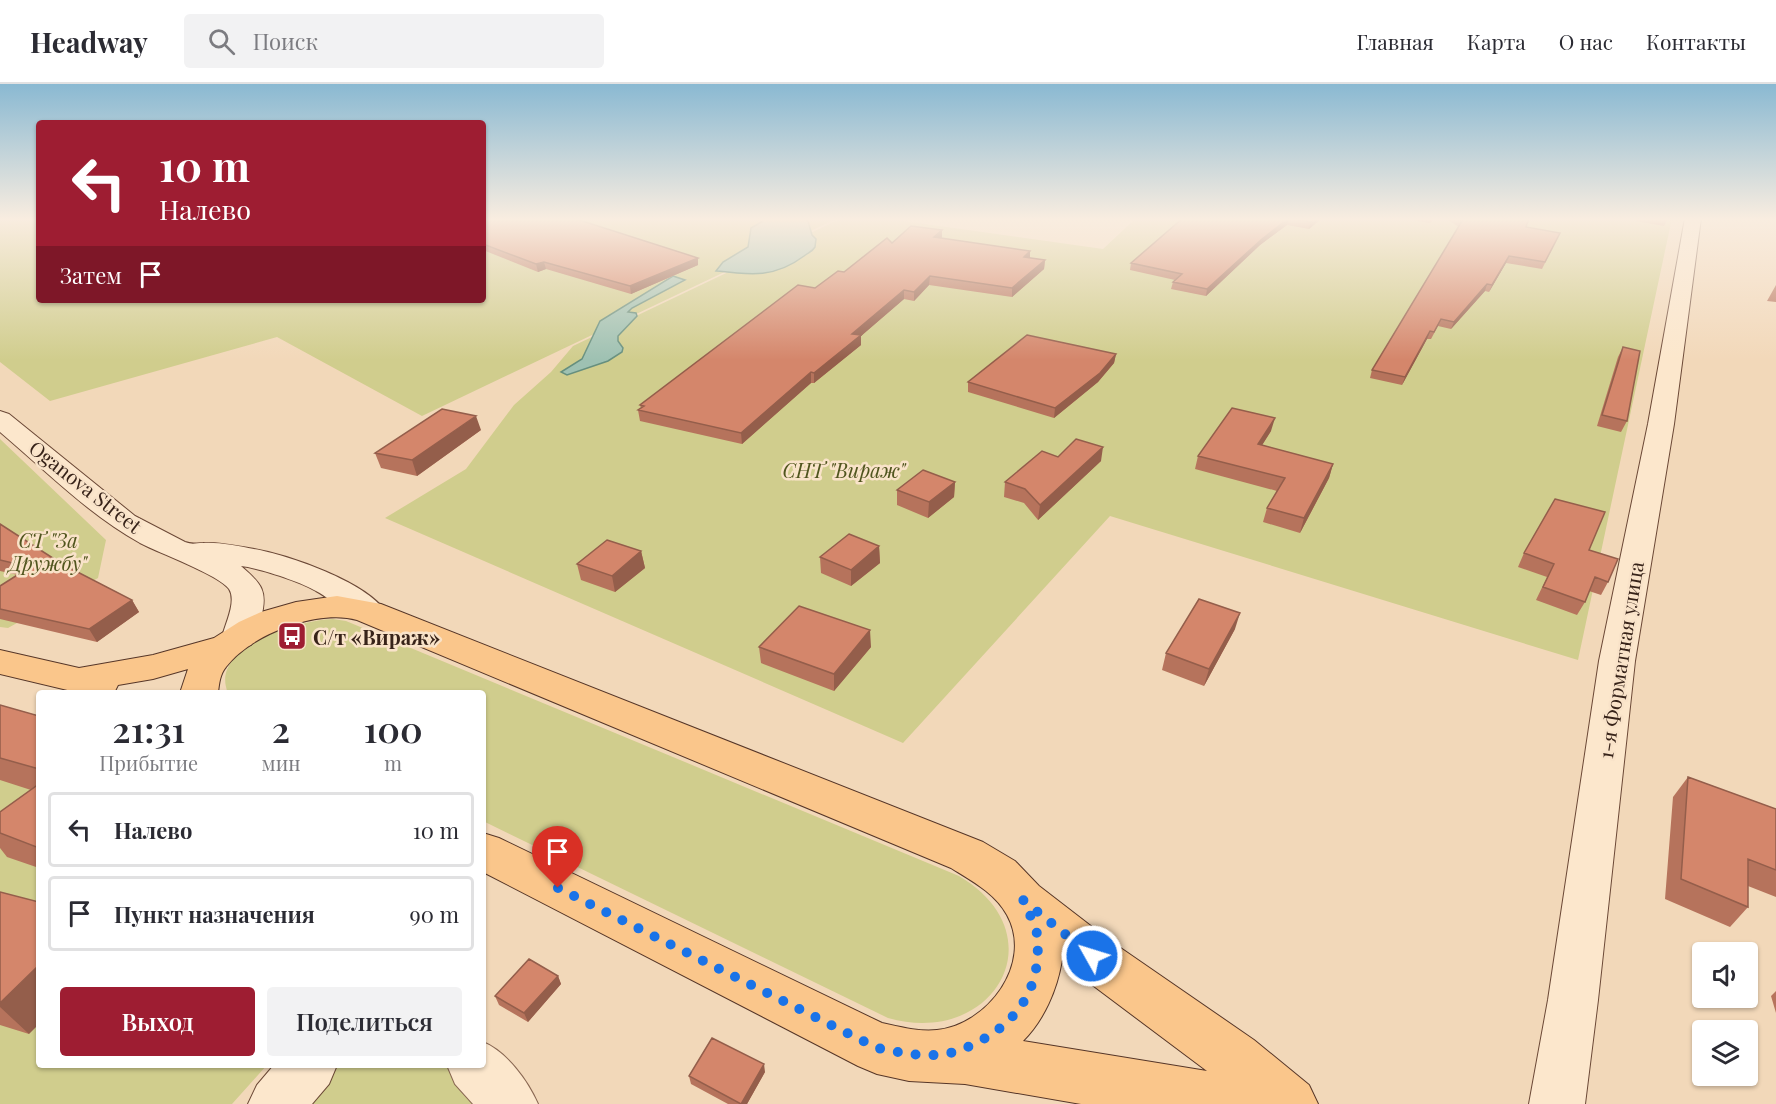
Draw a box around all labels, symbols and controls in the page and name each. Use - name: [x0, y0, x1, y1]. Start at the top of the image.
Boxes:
- search box: [184, 14, 604, 68]
- text: Headway: [30, 23, 148, 60]
- icon: search: [205, 25, 238, 58]
- text: Поиск: [253, 26, 318, 56]
- text: Главная: [1356, 27, 1434, 55]
- text: Карта: [1467, 27, 1526, 55]
- text: О нас: [1559, 27, 1613, 55]
- text: Контакты: [1646, 27, 1746, 55]
- text: 10 m: [159, 137, 250, 193]
- icon: left: [60, 144, 138, 222]
- text: Налево: [159, 191, 251, 227]
- icon: arrive: [134, 258, 167, 291]
- text: Затем: [60, 260, 122, 290]
- street label: Oganova Street: [24, 434, 149, 539]
- park label: СНТ "Вираж": [783, 456, 907, 483]
- park label: СТ "За Дружбу": [6, 526, 88, 576]
- street label: 1-я Форматная улица: [1591, 559, 1649, 761]
- bus stop icon: С/т «Вираж»: [276, 620, 308, 652]
- place label: С/т «Вираж»: [313, 623, 440, 650]
- text: 21:31: [112, 704, 185, 752]
- text: 2: [272, 704, 290, 752]
- text: 100: [364, 704, 423, 752]
- text: Прибытие: [99, 749, 198, 776]
- text: мин: [262, 749, 300, 776]
- text: m: [384, 749, 402, 776]
- icon: left: [63, 813, 96, 846]
- text: Налево: [114, 815, 192, 845]
- text: 10 m: [413, 815, 459, 845]
- pin: [532, 826, 583, 888]
- icon: arrive: [541, 835, 574, 868]
- icon: arrive: [63, 897, 96, 930]
- text: Пункт назначения: [114, 899, 315, 929]
- text: 90 m: [410, 899, 459, 929]
- position arrow: [1060, 924, 1124, 988]
- map controls: [1692, 942, 1758, 1086]
- button: sound: [1692, 942, 1758, 1008]
- button: Выход: [60, 987, 255, 1056]
- button: Поделиться: [267, 987, 462, 1056]
- button: layers: [1692, 1020, 1758, 1086]

